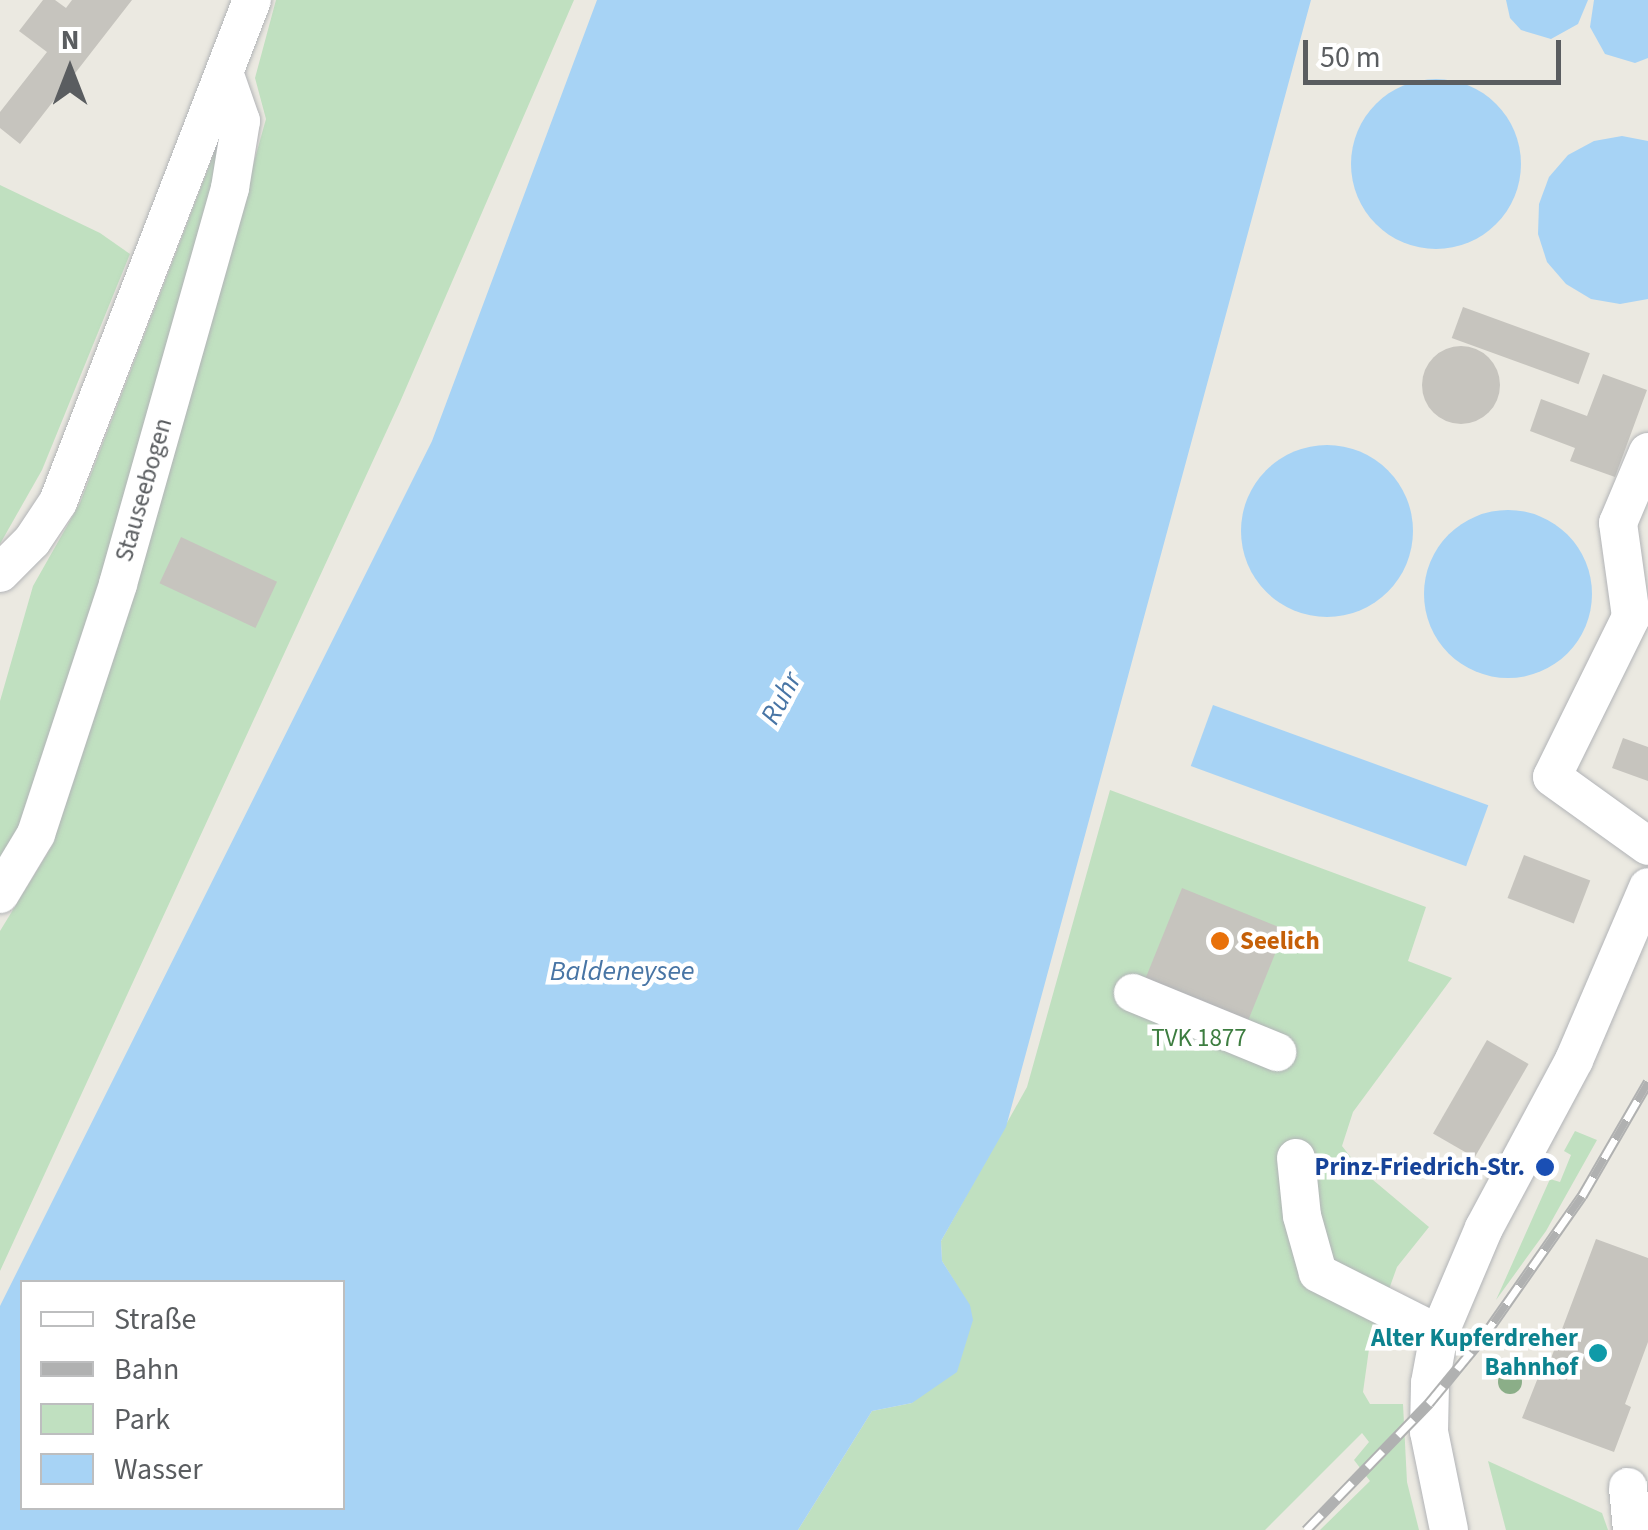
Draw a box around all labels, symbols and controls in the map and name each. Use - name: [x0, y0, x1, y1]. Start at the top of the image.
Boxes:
- north arrow: [20, 20, 120, 120]
- text: N: [61, 20, 79, 60]
- scale bar: [1308, 20, 1566, 82]
- text: 50 m: [1320, 36, 1381, 79]
- street label: Stauseebogen: [109, 415, 179, 565]
- water label: Ruhr: [753, 666, 809, 730]
- place label: Seelich: [1240, 926, 1320, 956]
- marker: Seelich: [1209, 930, 1231, 952]
- water label: Baldeneysee: [550, 954, 694, 988]
- park label: TVK 1877: [1151, 1023, 1247, 1053]
- place label: Prinz-Friedrich-Str.: [1315, 1152, 1525, 1182]
- marker: Prinz-Friedrich-Str.: [1534, 1156, 1556, 1178]
- legend: [20, 1280, 345, 1510]
- text: Straße: [114, 1298, 196, 1341]
- place label: Alter Kupferdreher Bahnhof: [1371, 1324, 1578, 1383]
- marker: Alter Kupferdreher Bahnhof: [1587, 1342, 1609, 1364]
- text: Bahn: [114, 1348, 180, 1391]
- text: Park: [114, 1398, 170, 1441]
- text: Wasser: [114, 1448, 203, 1491]

